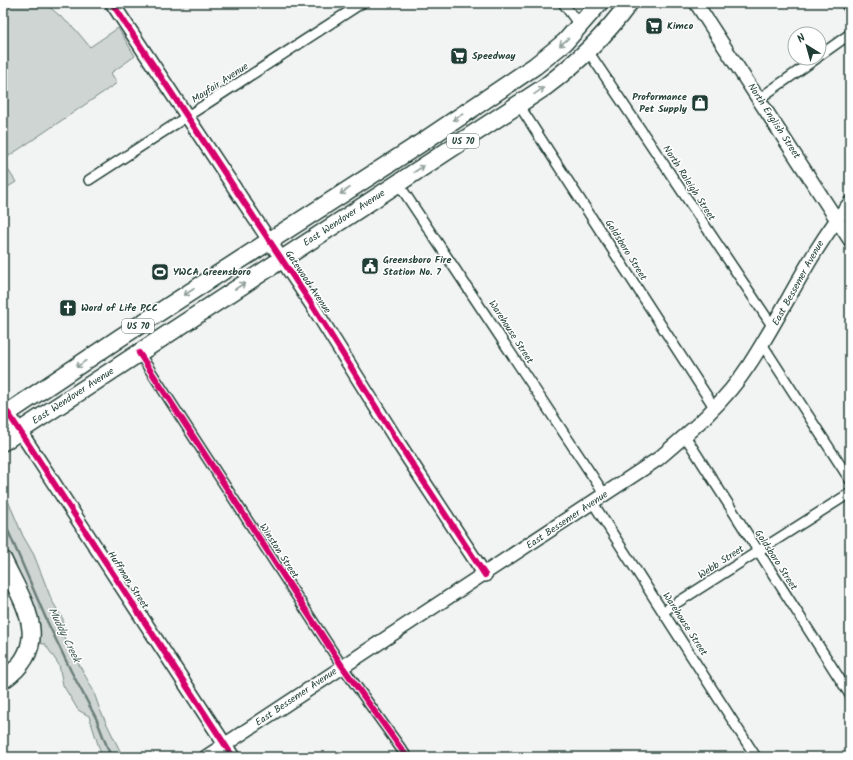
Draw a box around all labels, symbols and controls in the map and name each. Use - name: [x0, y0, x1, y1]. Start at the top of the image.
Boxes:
- supermarket icon: Kimco: [644, 16, 664, 36]
- place label: Kimco: [667, 18, 694, 34]
- north arrow: [787, 26, 827, 66]
- text: N: [793, 30, 810, 48]
- one-way arrow: [558, 38, 569, 47]
- supermarket icon: Speedway: [449, 46, 469, 66]
- place label: Speedway: [472, 48, 516, 64]
- street label: Mayfair Avenue: [188, 58, 252, 107]
- street label: North English Street: [743, 80, 805, 162]
- one-way arrow: [534, 87, 545, 95]
- place label: Proformance Pet Supply: [632, 89, 688, 117]
- shop icon: Proformance Pet Supply: [690, 93, 710, 113]
- one-way arrow: [452, 113, 463, 121]
- road number: US 70: [447, 134, 479, 148]
- street label: North Raleigh Street: [659, 142, 720, 224]
- one-way arrow: [413, 165, 425, 173]
- street label: East Wendover Avenue: [300, 185, 389, 251]
- one-way arrow: [339, 188, 351, 196]
- street label: Goldsboro Street: [601, 216, 651, 284]
- street label: East Bessemer Avenue: [768, 237, 828, 329]
- street label: Gatewood Avenue: [281, 247, 335, 317]
- place label: Greensboro Fire Station No. 7: [383, 252, 451, 280]
- public building icon: Greensboro Fire Station No. 7: [360, 256, 380, 276]
- sports icon: YWCA Greensboro: [150, 262, 170, 282]
- place label: YWCA Greensboro: [173, 264, 251, 280]
- one-way arrow: [234, 282, 246, 290]
- one-way arrow: [183, 289, 195, 297]
- street label: Warehouse Street: [484, 297, 538, 367]
- church icon: Word of Life PCC: [58, 298, 78, 318]
- place label: Word of Life PCC: [81, 300, 158, 316]
- road number: US 70: [122, 319, 154, 333]
- one-way arrow: [75, 360, 86, 368]
- street label: East Wendover Avenue: [29, 363, 118, 429]
- street label: East Bessemer Avenue: [523, 486, 612, 553]
- street label: Winston Street: [255, 520, 303, 582]
- street label: Goldsboro Street: [750, 527, 802, 594]
- street label: Webb Street: [695, 541, 747, 583]
- street label: Huffman Street: [103, 548, 153, 612]
- street label: Warehouse Street: [658, 589, 712, 659]
- water label: Muddy Creek: [43, 604, 86, 667]
- street label: East Bessemer Avenue: [252, 663, 341, 730]

